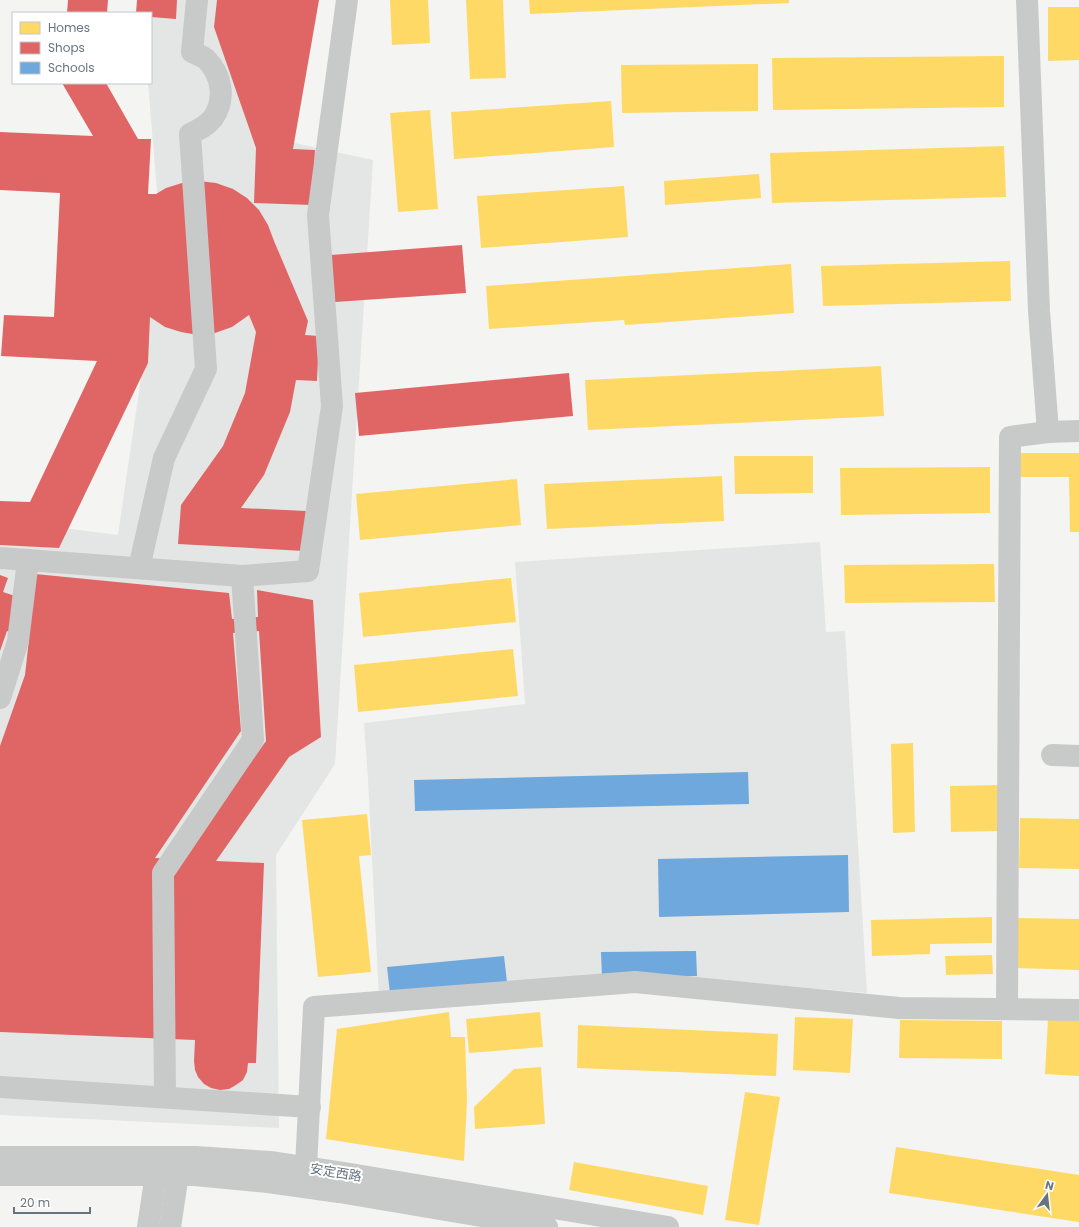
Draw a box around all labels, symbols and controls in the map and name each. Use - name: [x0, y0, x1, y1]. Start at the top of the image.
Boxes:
- legend: [12, 12, 152, 84]
- text: Homes: [48, 19, 90, 36]
- text: Shops: [48, 39, 85, 56]
- text: Schools: [48, 59, 95, 76]
- street label: 安定西路: [309, 1159, 363, 1186]
- north arrow: [1027, 1175, 1067, 1215]
- text: N: [1044, 1177, 1056, 1194]
- scale bar: [14, 1189, 90, 1215]
- text: 20 m: [20, 1194, 50, 1211]

